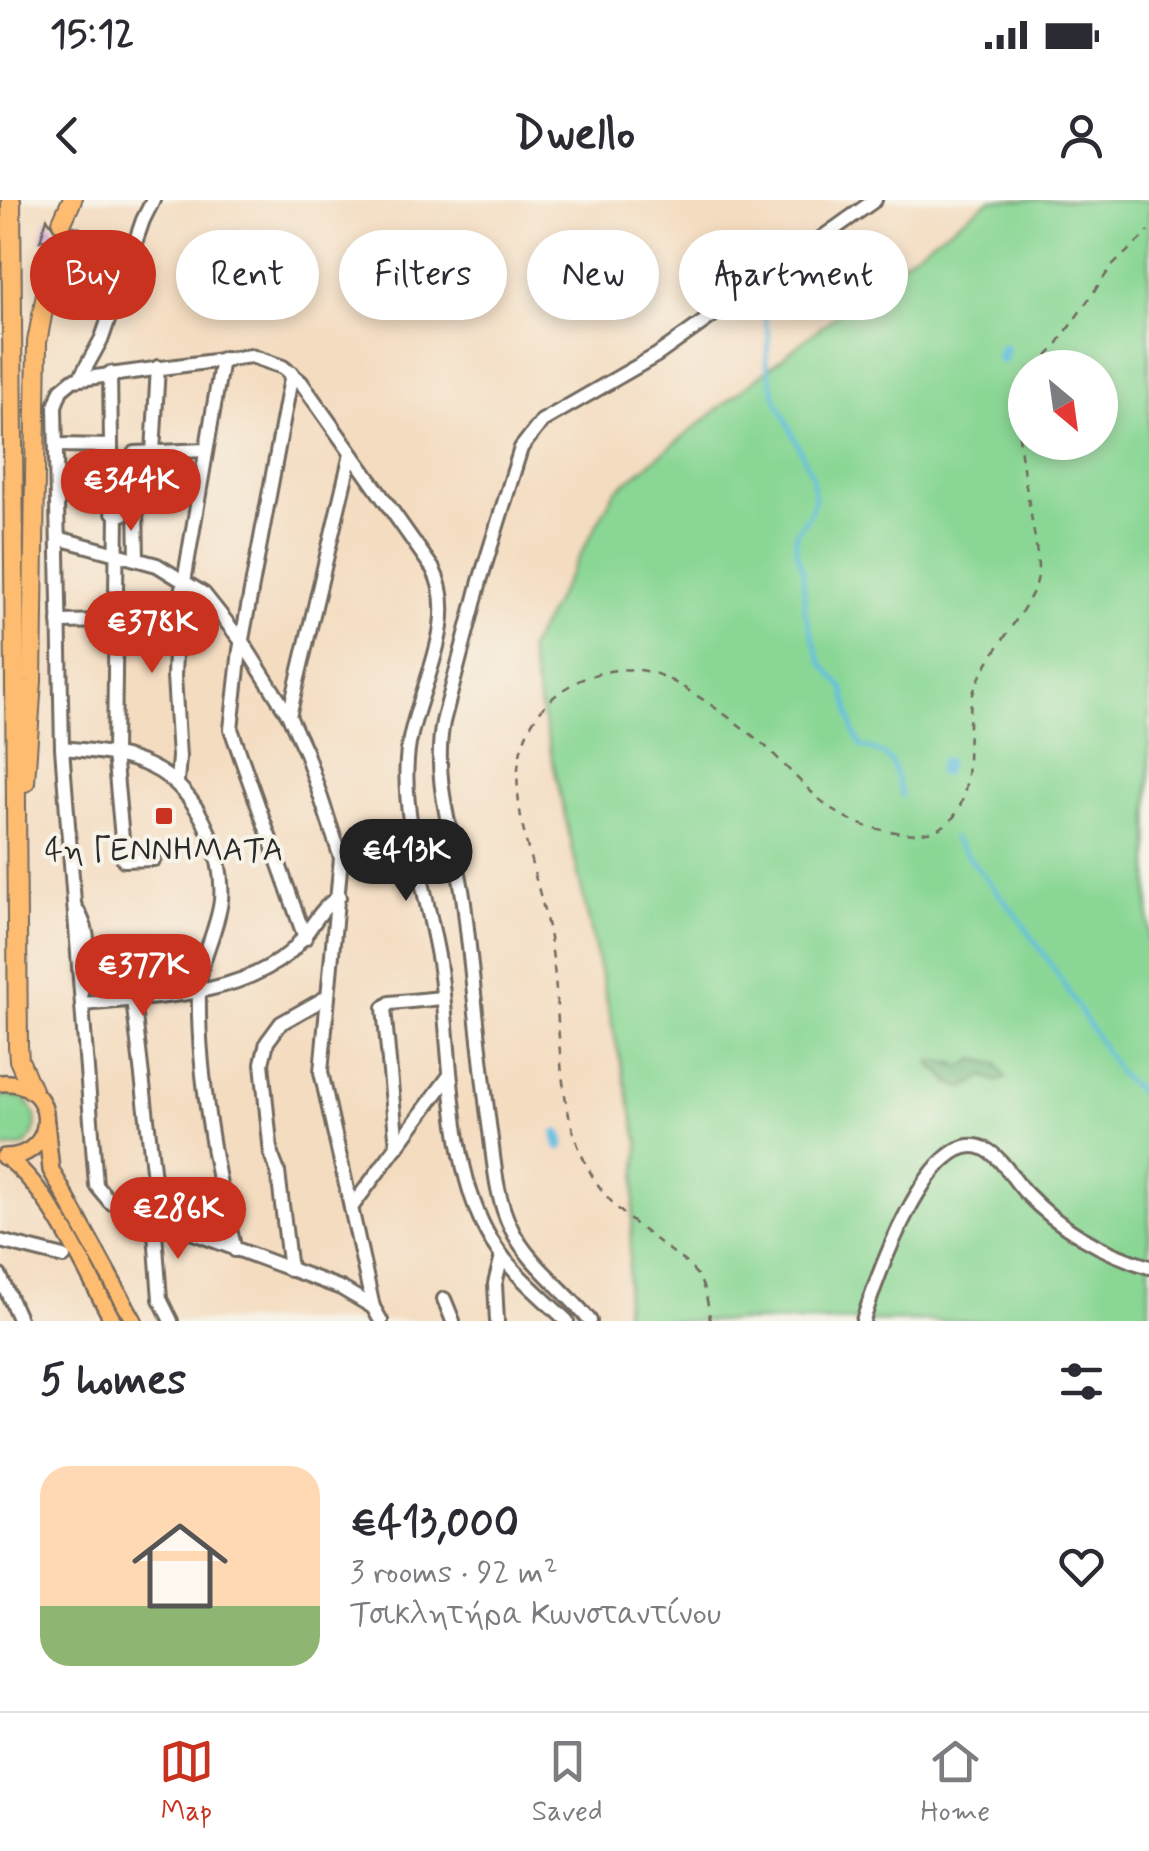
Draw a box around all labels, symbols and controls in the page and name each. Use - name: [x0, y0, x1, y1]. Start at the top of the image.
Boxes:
- text: 15:12: [50, 11, 134, 60]
- text: Dwello: [514, 106, 635, 165]
- icon: back: [40, 108, 95, 163]
- icon: person: [1054, 108, 1109, 163]
- chip: Buy: [30, 230, 156, 320]
- chip: Rent: [176, 230, 319, 320]
- chip: Filters: [339, 230, 507, 320]
- chip: New: [527, 230, 659, 320]
- chip: Apartment: [679, 230, 908, 320]
- north arrow: [1008, 350, 1118, 460]
- map controls: [1008, 350, 1118, 460]
- pin: €344K: [61, 449, 201, 534]
- text: €344K: [83, 460, 179, 502]
- pin: €378K: [82, 591, 222, 676]
- text: €378K: [106, 602, 198, 644]
- marker: 4η ΓΕΝΝΗΜΑΤΑ: [153, 805, 175, 827]
- pin: €413K: [336, 819, 476, 904]
- place label: 4η ΓΕΝΝΗΜΑΤΑ: [44, 830, 284, 872]
- text: €413K: [361, 830, 451, 872]
- pin: €377K: [73, 934, 213, 1019]
- text: €377K: [97, 945, 189, 987]
- pin: €286K: [108, 1177, 248, 1262]
- text: €286K: [132, 1188, 224, 1230]
- text: 5 homes: [40, 1354, 186, 1409]
- icon: filters: [1054, 1354, 1109, 1409]
- text: €413,000: [350, 1497, 519, 1552]
- icon: home: [120, 1506, 240, 1626]
- icon: heart: [1054, 1539, 1109, 1594]
- text: 3 rooms · 92 m²: [350, 1552, 558, 1594]
- text: Τσικλητήρα Κωνσταντίνου: [350, 1594, 721, 1636]
- tab: Map: [159, 1734, 214, 1831]
- tab: Saved: [532, 1734, 603, 1831]
- tab: Home: [920, 1734, 990, 1831]

